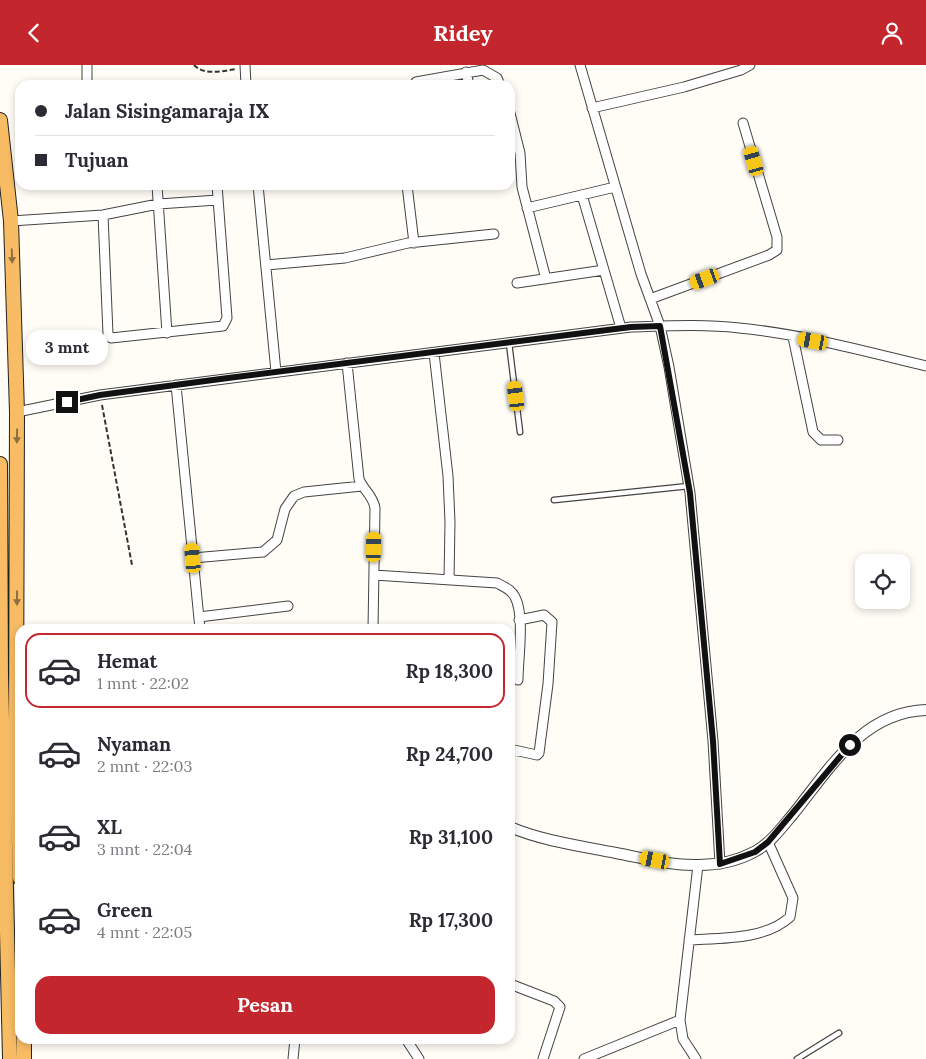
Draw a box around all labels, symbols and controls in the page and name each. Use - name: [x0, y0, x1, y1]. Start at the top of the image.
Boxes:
- icon: back: [20, 19, 48, 47]
- text: Ridey: [433, 19, 493, 47]
- icon: person: [878, 19, 906, 47]
- text: Jalan Sisingamaraja IX: [65, 99, 269, 123]
- car: [742, 145, 765, 177]
- text: Tujuan: [65, 148, 129, 172]
- one-way arrow: [9, 248, 17, 264]
- car: [688, 267, 721, 291]
- callout: 3 mnt: [26, 329, 108, 365]
- car: [796, 331, 829, 351]
- text: 3 mnt: [45, 337, 89, 357]
- car: [506, 380, 525, 412]
- route end: [56, 391, 78, 413]
- one-way arrow: [13, 428, 21, 444]
- car: [366, 532, 381, 562]
- car: [184, 542, 201, 574]
- map controls: [855, 554, 910, 609]
- button: locate: [855, 554, 910, 609]
- one-way arrow: [13, 590, 21, 606]
- icon: car: [37, 648, 82, 693]
- text: Hemat: [97, 649, 157, 673]
- text: Rp 18,300: [406, 659, 493, 683]
- text: 1 mnt · 22:02: [97, 673, 189, 693]
- icon: car: [37, 731, 82, 776]
- text: Nyaman: [97, 732, 171, 756]
- route start: [839, 734, 861, 756]
- text: Rp 24,700: [406, 742, 493, 766]
- text: 2 mnt · 22:03: [97, 756, 192, 776]
- icon: car: [37, 814, 82, 859]
- text: XL: [97, 815, 122, 839]
- text: Rp 31,100: [409, 825, 493, 849]
- text: 3 mnt · 22:04: [97, 839, 192, 859]
- car: [638, 850, 671, 870]
- icon: car: [37, 897, 82, 942]
- text: Green: [97, 898, 153, 922]
- text: Rp 17,300: [409, 908, 493, 932]
- text: 4 mnt · 22:05: [97, 922, 192, 942]
- button: Pesan: [35, 976, 495, 1034]

